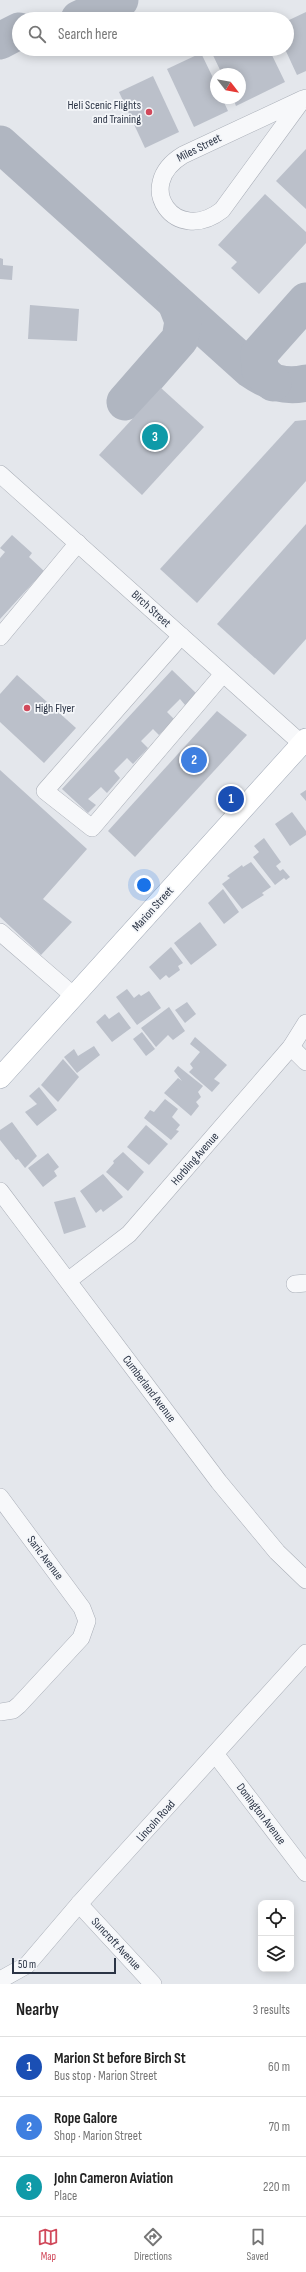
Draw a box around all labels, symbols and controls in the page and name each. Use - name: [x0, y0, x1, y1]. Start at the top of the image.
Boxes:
- search box: [12, 12, 294, 56]
- icon: search: [26, 23, 48, 45]
- text: Search here: [58, 25, 118, 44]
- north arrow: [210, 68, 246, 104]
- place label: Heli Scenic Flights and Training: [67, 98, 141, 127]
- marker: Heli Scenic Flights and Training: [144, 107, 154, 117]
- street label: Miles Street: [174, 130, 224, 166]
- pin: 3: [142, 422, 168, 452]
- street label: Birch Street: [128, 587, 174, 631]
- place label: High Flyer: [35, 701, 75, 716]
- marker: High Flyer: [22, 703, 32, 713]
- pin: 2: [181, 745, 207, 775]
- pin: 1: [218, 784, 244, 814]
- your location: [134, 875, 154, 895]
- street label: Marion Street: [129, 883, 177, 934]
- street label: Horbling Avenue: [168, 1129, 222, 1189]
- street label: Cumberland Avenue: [119, 1353, 179, 1426]
- street label: Saric Avenue: [24, 1533, 67, 1583]
- street label: Donington Avenue: [233, 1780, 289, 1848]
- street label: Lincoln Road: [133, 1797, 179, 1845]
- map controls: [258, 1900, 294, 1972]
- button: locate: [258, 1900, 294, 1936]
- street label: Suncroft Avenue: [88, 1915, 144, 1974]
- button: layers: [258, 1936, 294, 1972]
- scale bar: [12, 1956, 116, 1975]
- text: 50 m: [18, 1958, 36, 1971]
- text: Nearby: [16, 2000, 59, 2020]
- text: 3 results: [253, 2002, 290, 2018]
- text: Marion St before Birch St: [54, 2049, 186, 2068]
- text: 1: [26, 2059, 32, 2075]
- text: 60 m: [268, 2059, 290, 2075]
- text: Bus stop · Marion Street: [54, 2068, 157, 2084]
- text: Rope Galore: [54, 2109, 117, 2128]
- text: 2: [26, 2119, 32, 2135]
- text: 70 m: [269, 2119, 290, 2135]
- text: Shop · Marion Street: [54, 2128, 142, 2144]
- text: John Cameron Aviation: [54, 2169, 173, 2188]
- text: 3: [26, 2179, 32, 2195]
- text: 220 m: [263, 2179, 290, 2195]
- text: Place: [54, 2188, 77, 2204]
- tab: Map: [37, 2226, 59, 2263]
- tab: Directions: [134, 2226, 172, 2263]
- tab: Saved: [247, 2226, 269, 2263]

